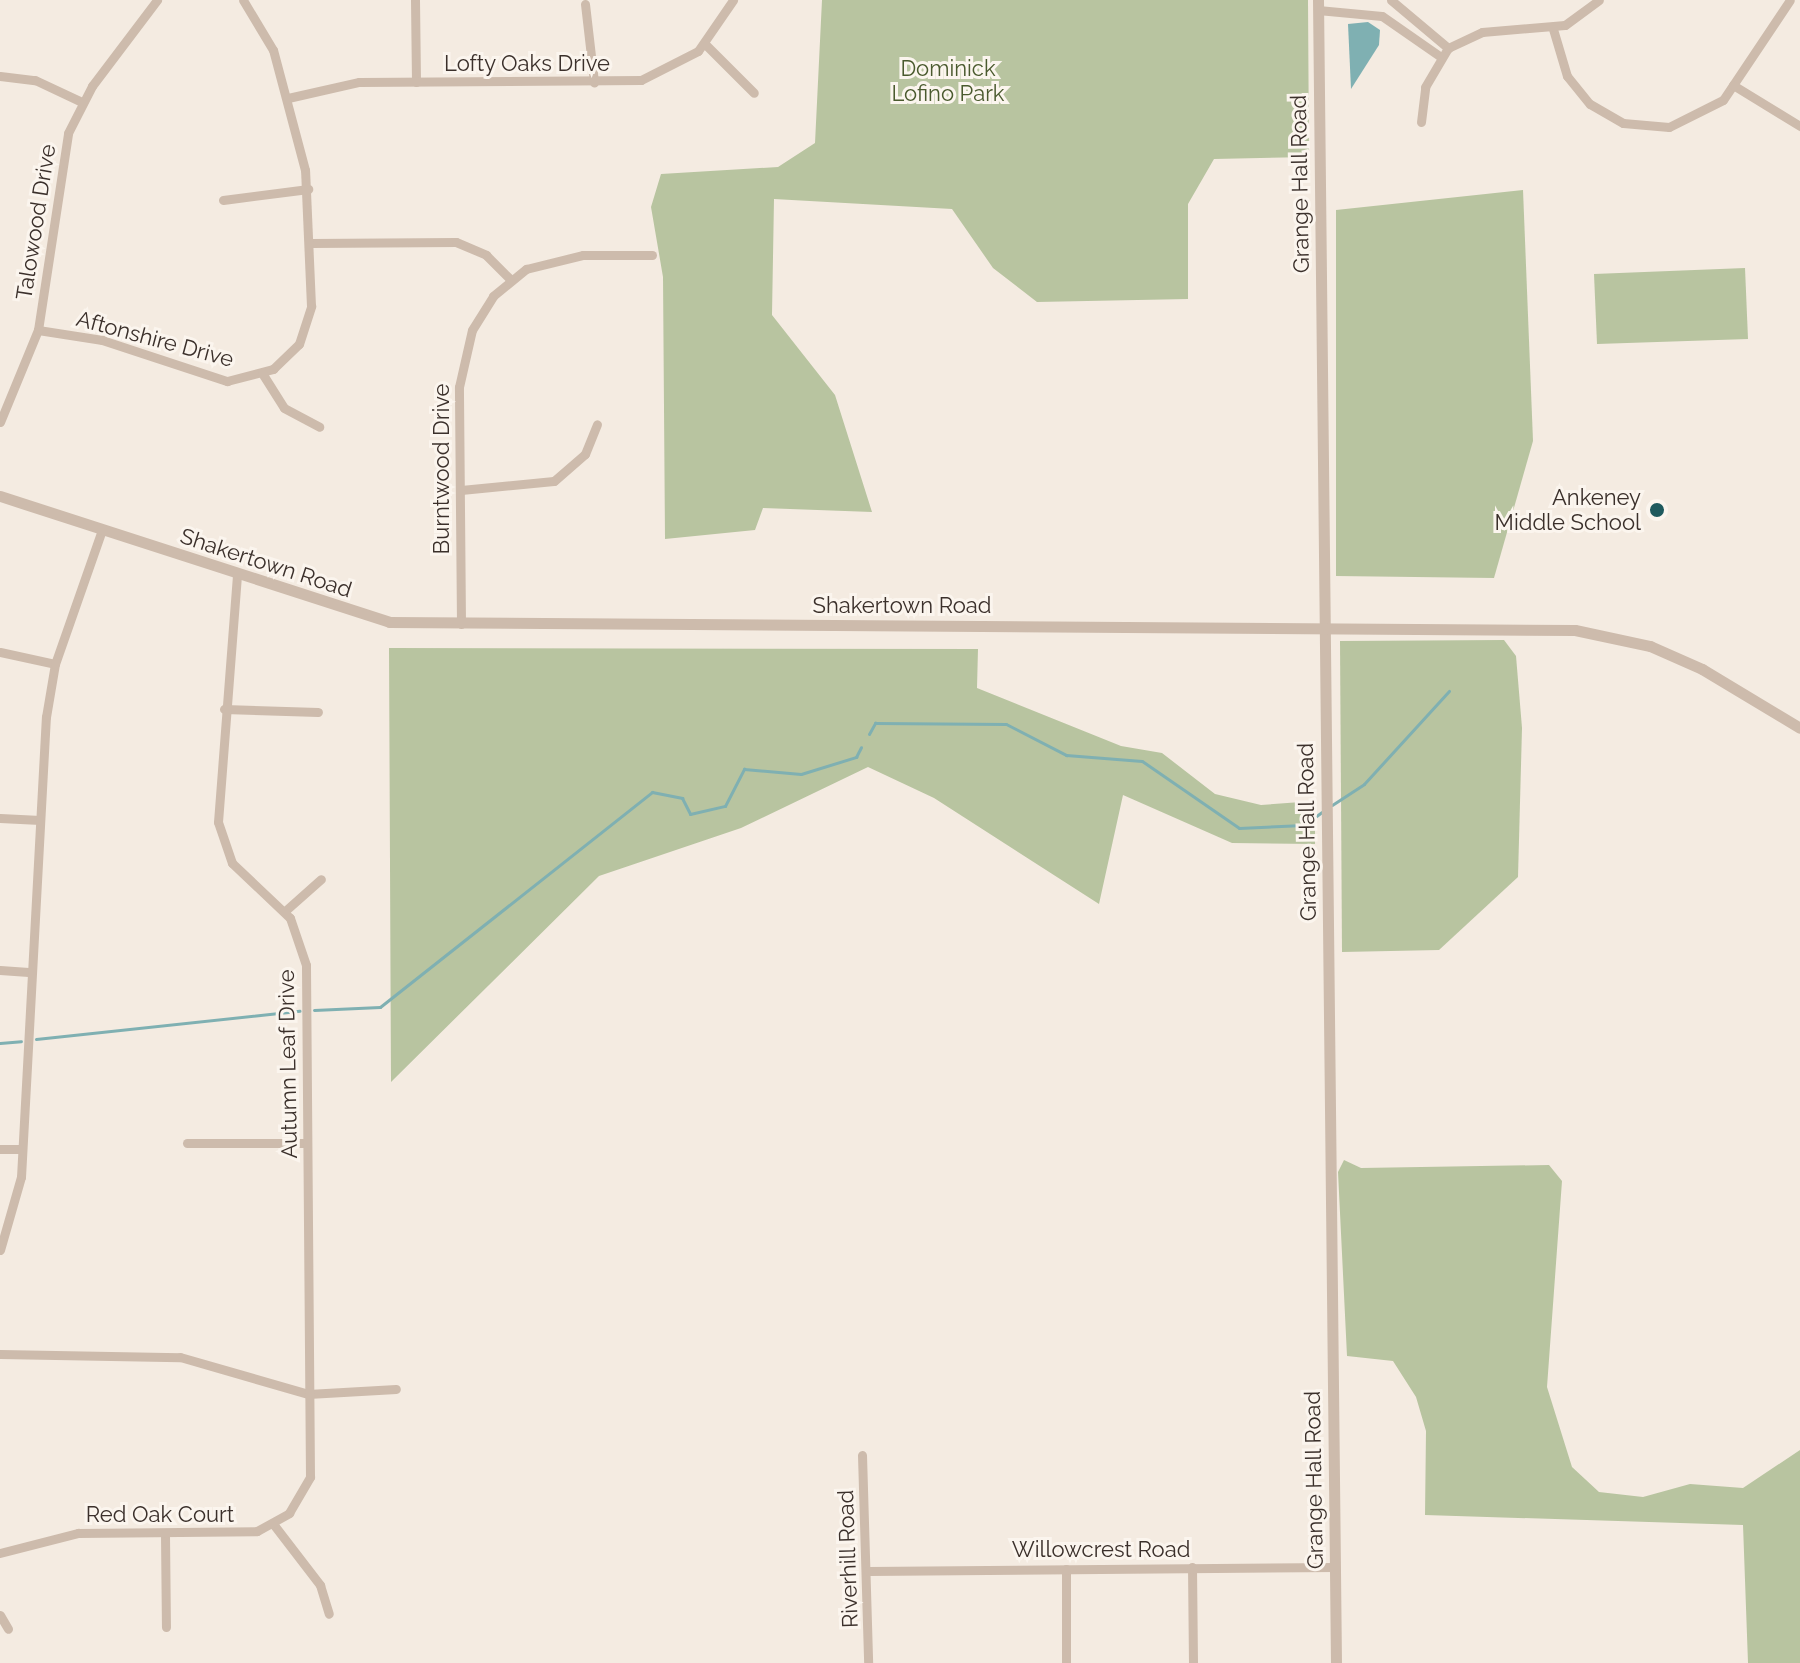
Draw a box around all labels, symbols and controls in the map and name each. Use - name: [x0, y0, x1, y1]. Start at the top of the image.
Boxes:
- street label: Lofty Oaks Drive: [444, 51, 610, 77]
- park label: Dominick Lofino Park: [891, 55, 1005, 106]
- street label: Grange Hall Road: [1285, 94, 1315, 274]
- street label: Talowood Drive: [11, 142, 61, 302]
- street label: Aftonshire Drive: [74, 305, 236, 373]
- street label: Burntwood Drive: [429, 384, 455, 554]
- place label: Ankeney Middle School: [1495, 484, 1641, 536]
- marker: Ankeney Middle School: [1648, 501, 1666, 519]
- street label: Shakertown Road: [177, 523, 355, 603]
- street label: Shakertown Road: [813, 593, 991, 619]
- street label: Grange Hall Road: [1292, 742, 1322, 922]
- street label: Autumn Leaf Drive: [273, 969, 303, 1159]
- street label: Grange Hall Road: [1299, 1390, 1329, 1570]
- street label: Riverhill Road: [832, 1489, 864, 1629]
- street label: Red Oak Court: [86, 1502, 234, 1528]
- street label: Willowcrest Road: [1012, 1537, 1190, 1563]

